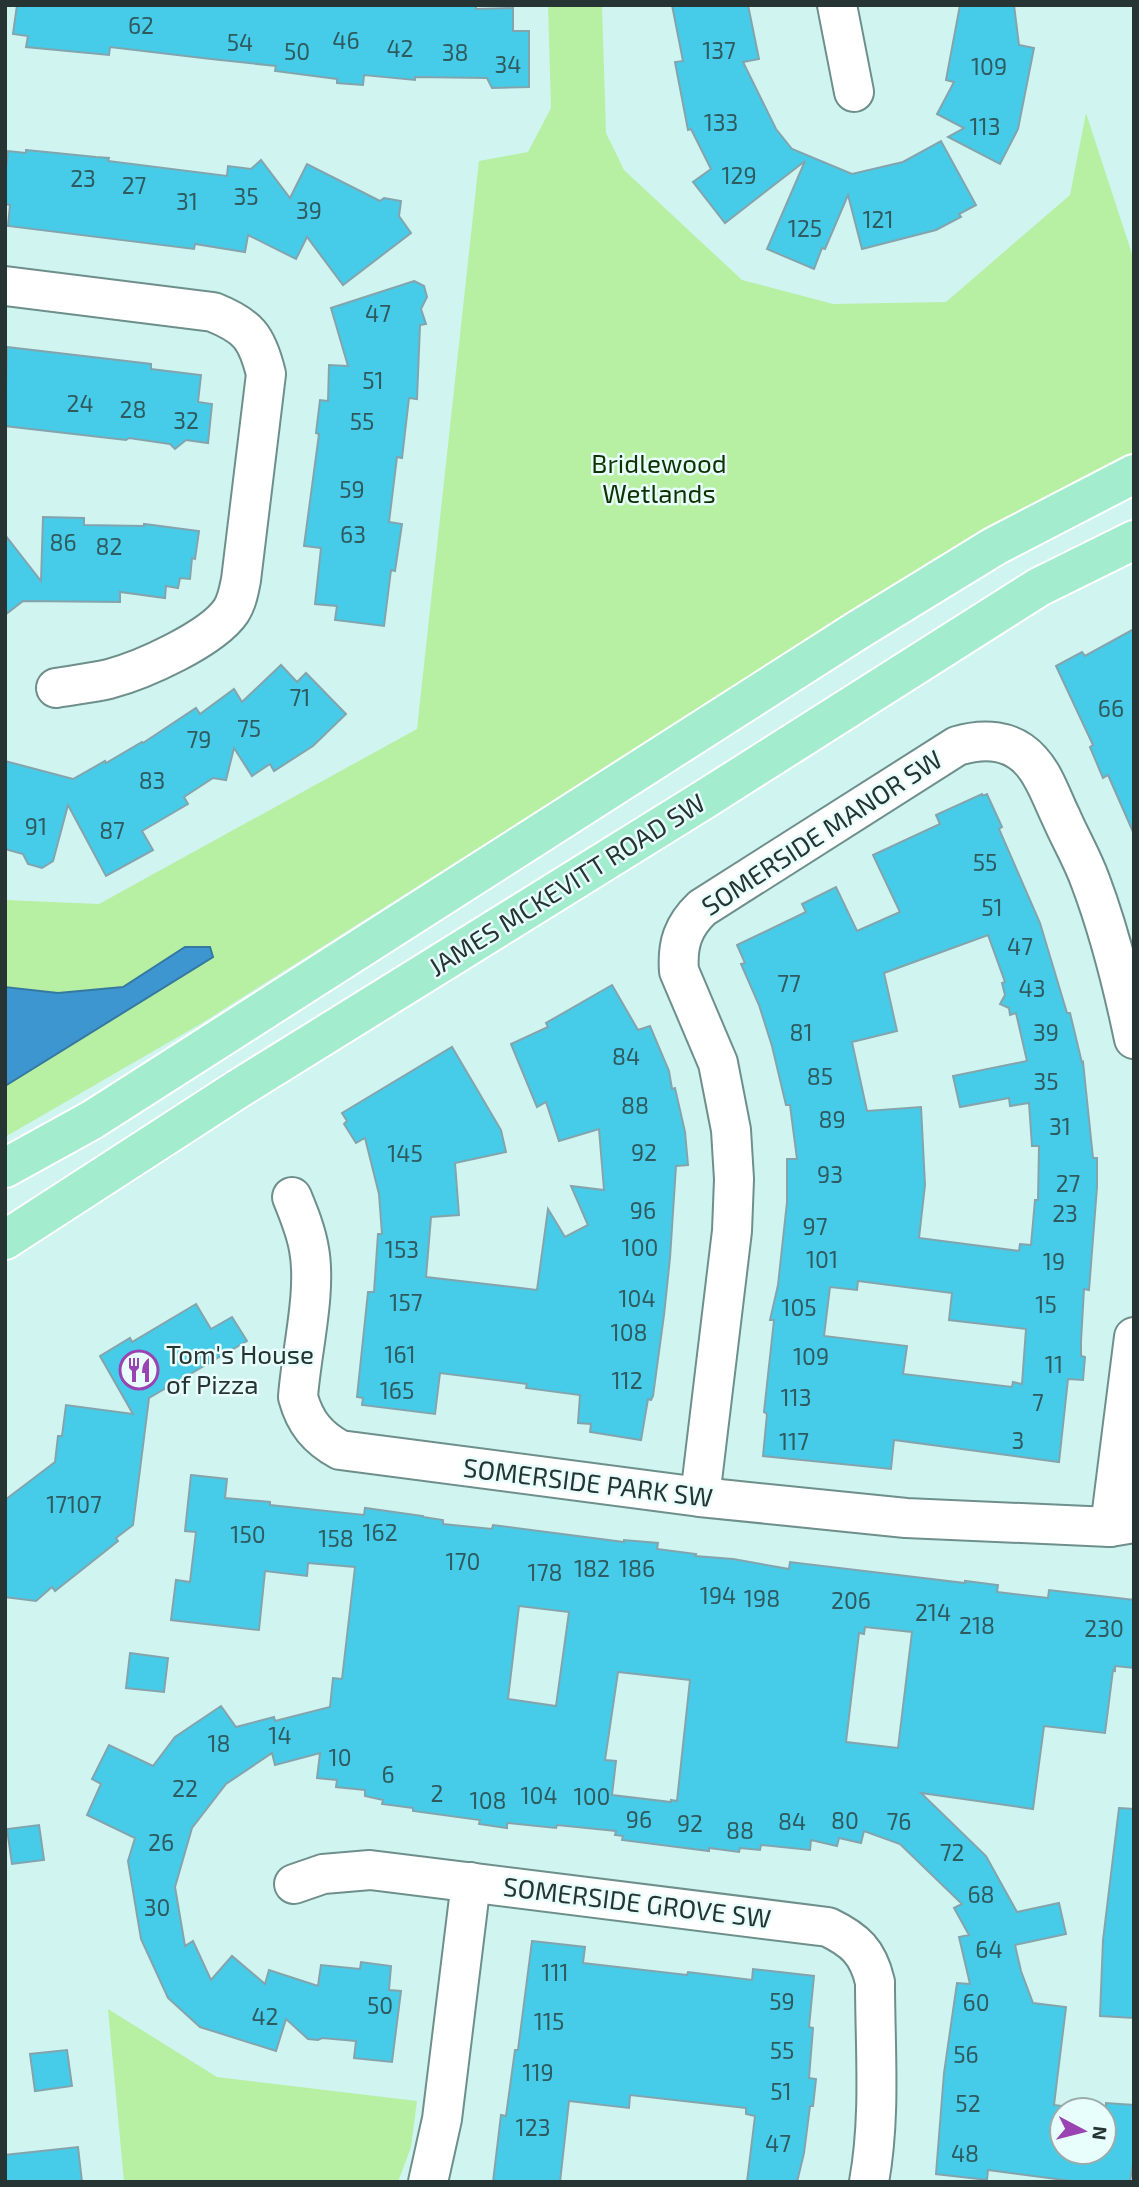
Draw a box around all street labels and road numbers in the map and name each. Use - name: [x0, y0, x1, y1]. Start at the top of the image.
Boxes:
- street label: SOMERSIDE MANOR SW: [695, 742, 947, 921]
- street label: JAMES MCKEVITT ROAD SW: [422, 786, 710, 982]
- street label: SOMERSIDE PARK SW: [462, 1451, 715, 1512]
- street label: SOMERSIDE GROVE SW: [502, 1870, 773, 1933]

